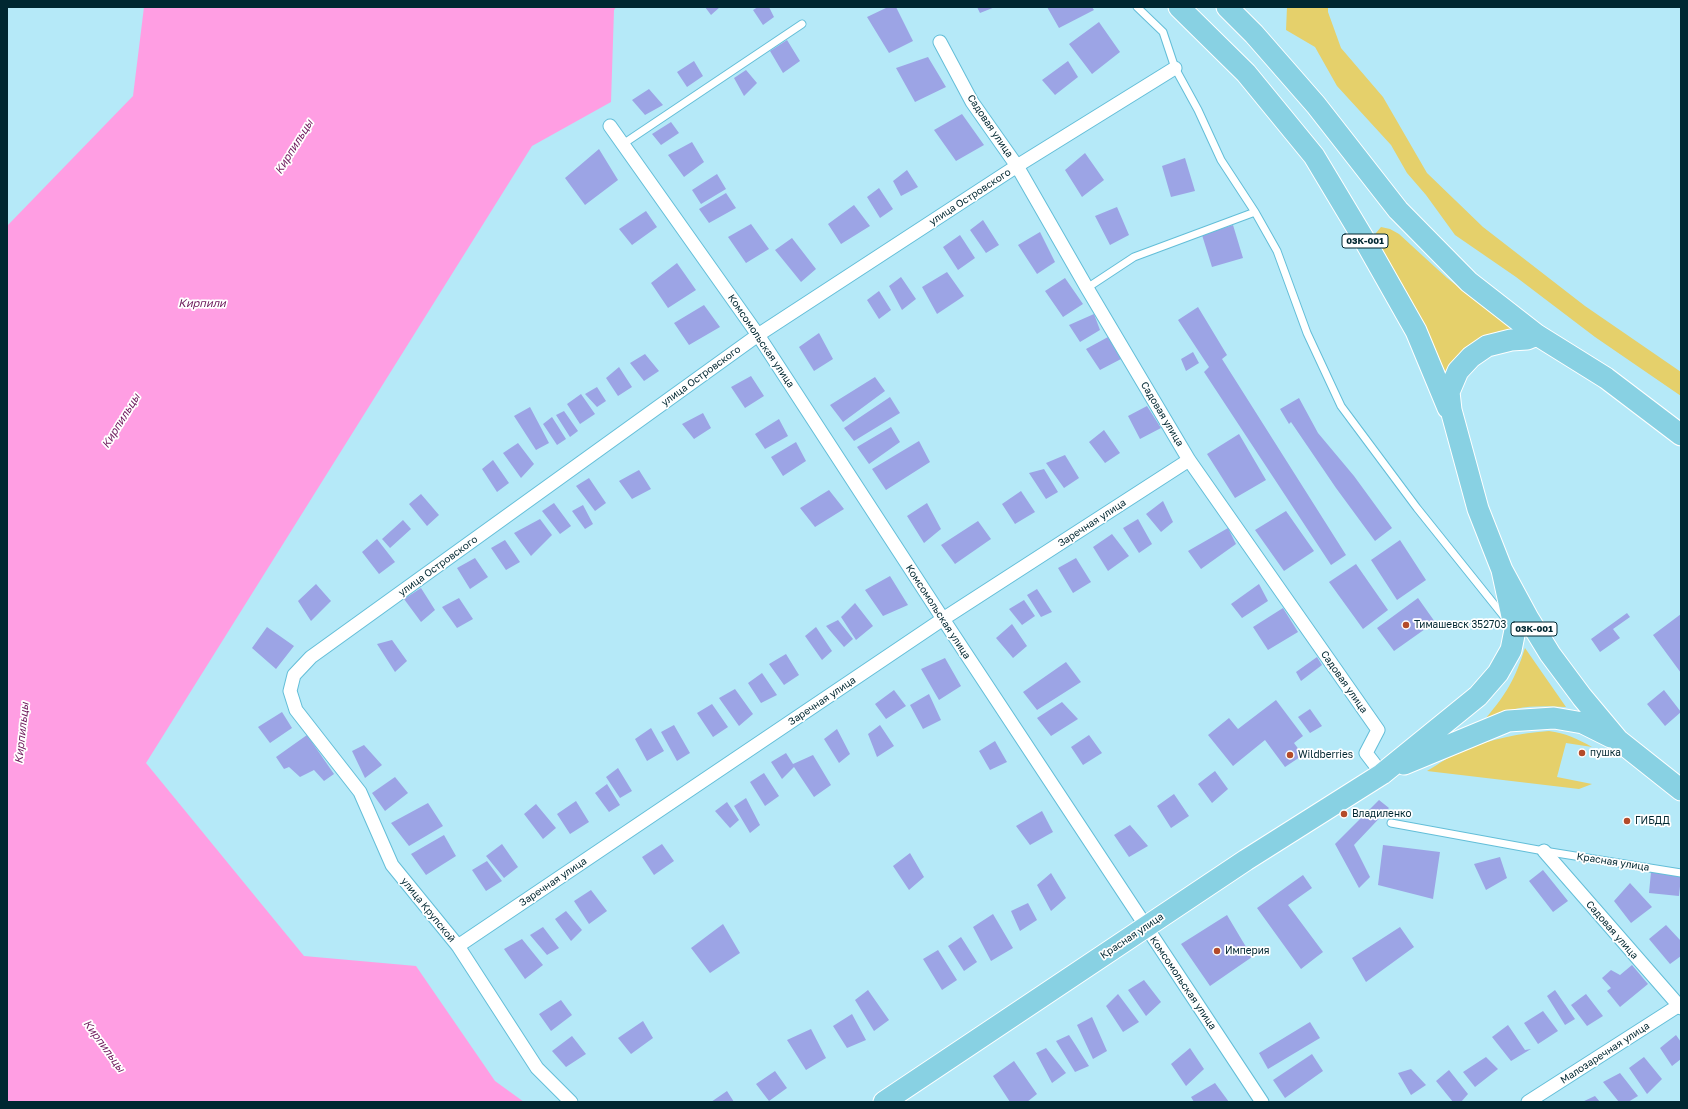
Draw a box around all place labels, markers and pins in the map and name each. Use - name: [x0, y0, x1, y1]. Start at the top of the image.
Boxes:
- place label: Тимашевск 352703: [1414, 619, 1506, 631]
- marker: Тимашевск 352703: [1401, 620, 1411, 630]
- place label: пушка: [1590, 747, 1621, 759]
- marker: пушка: [1577, 748, 1587, 758]
- place label: Wildberries: [1298, 749, 1353, 761]
- marker: Wildberries: [1285, 750, 1295, 760]
- place label: Владиленко: [1352, 808, 1412, 820]
- marker: Владиленко: [1339, 809, 1349, 819]
- place label: ГИБДД: [1635, 815, 1670, 827]
- marker: ГИБДД: [1622, 816, 1632, 826]
- place label: Империя: [1225, 945, 1270, 957]
- marker: Империя: [1212, 946, 1222, 956]

